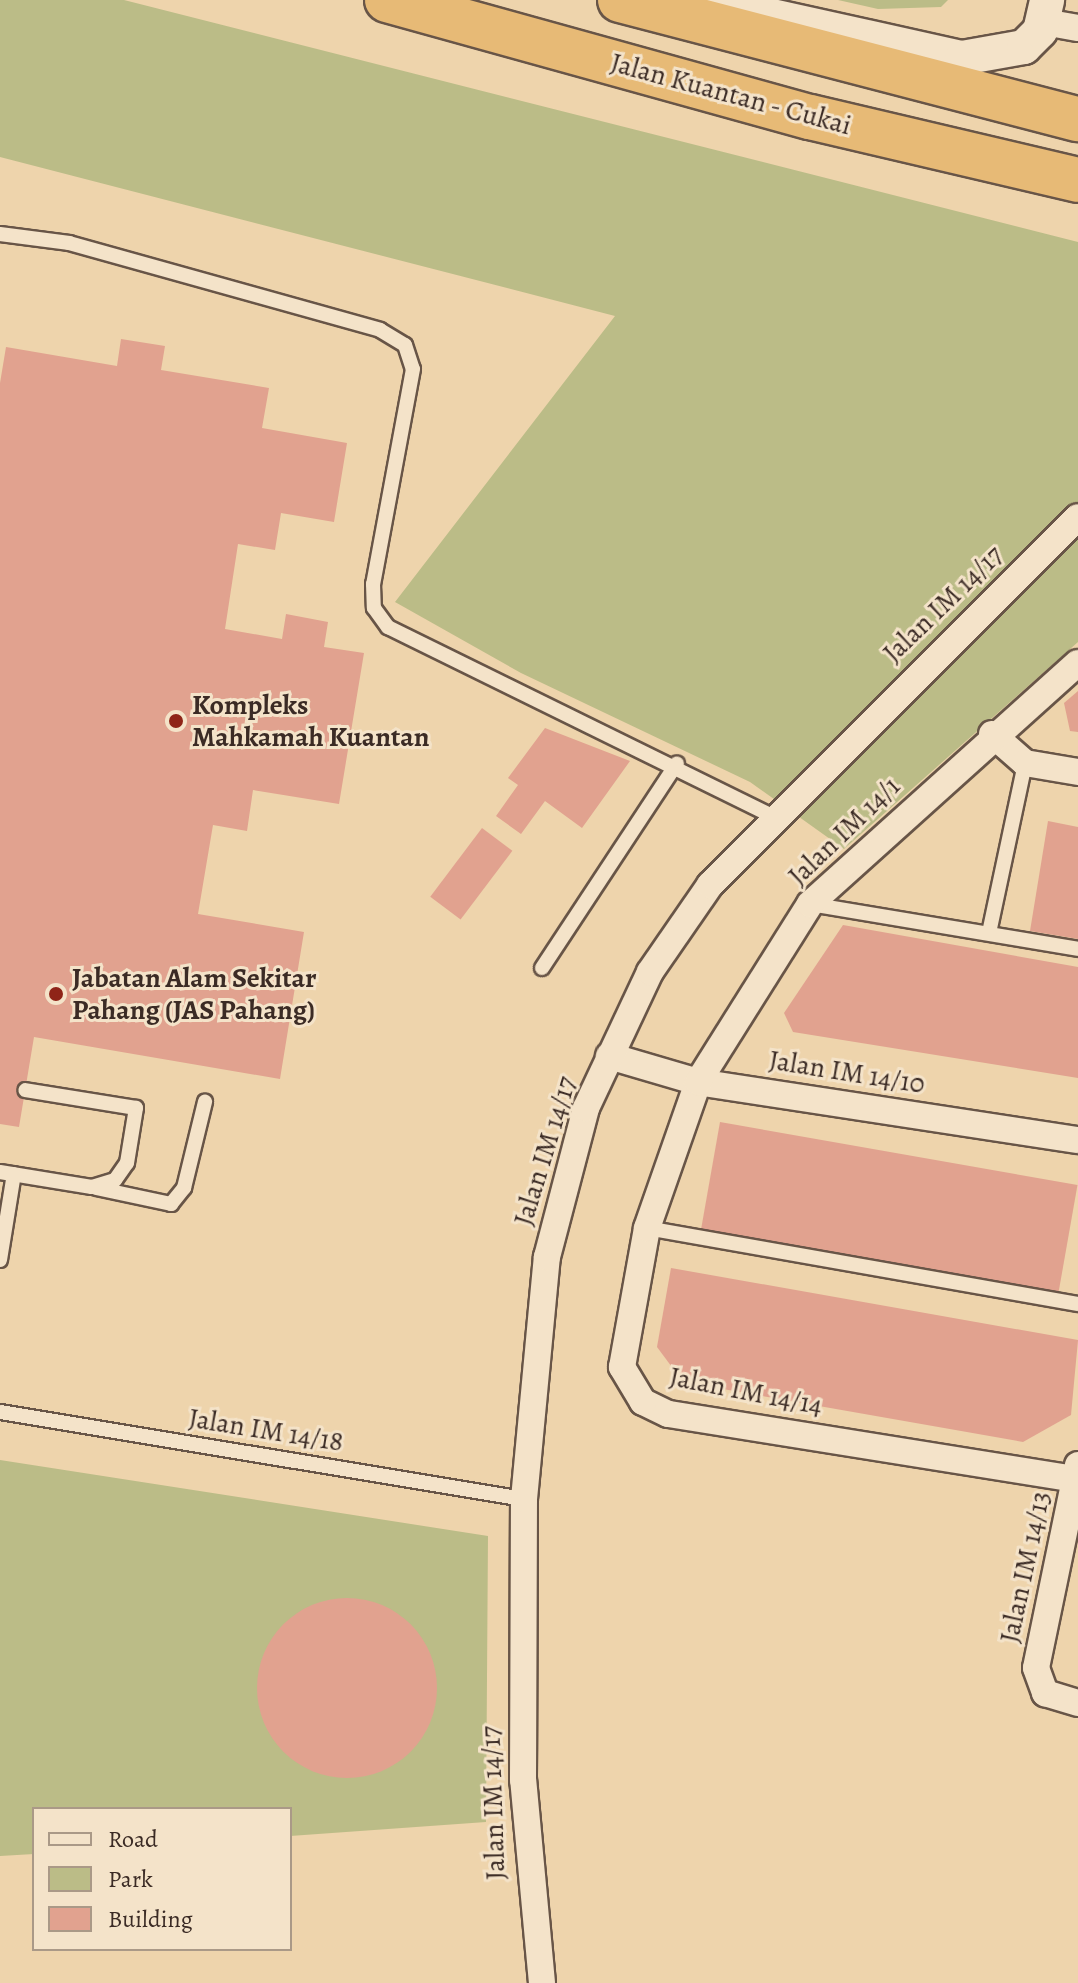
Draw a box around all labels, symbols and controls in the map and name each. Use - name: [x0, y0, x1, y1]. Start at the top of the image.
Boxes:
- street label: Jalan Kuantan - Cukai: [606, 46, 856, 142]
- street label: Jalan IM 14/17: [876, 538, 1010, 670]
- place label: Kompleks Mahkamah Kuantan: [192, 688, 430, 754]
- marker: Kompleks Mahkamah Kuantan: [167, 712, 185, 730]
- street label: Jalan IM 14/1: [781, 769, 907, 893]
- place label: Jabatan Alam Sekitar Pahang (JAS Pahang): [72, 961, 317, 1027]
- marker: Jabatan Alam Sekitar Pahang (JAS Pahang): [47, 985, 65, 1003]
- street label: Jalan IM 14/10: [767, 1043, 927, 1101]
- street label: Jalan IM 14/17: [506, 1072, 584, 1230]
- street label: Jalan IM 14/14: [667, 1360, 825, 1422]
- street label: Jalan IM 14/18: [186, 1401, 346, 1459]
- street label: Jalan IM 14/13: [993, 1488, 1057, 1646]
- street label: Jalan IM 14/17: [474, 1725, 512, 1881]
- legend: [32, 1807, 292, 1951]
- text: Road: [108, 1823, 158, 1855]
- text: Park: [108, 1863, 153, 1895]
- text: Building: [108, 1903, 193, 1935]

